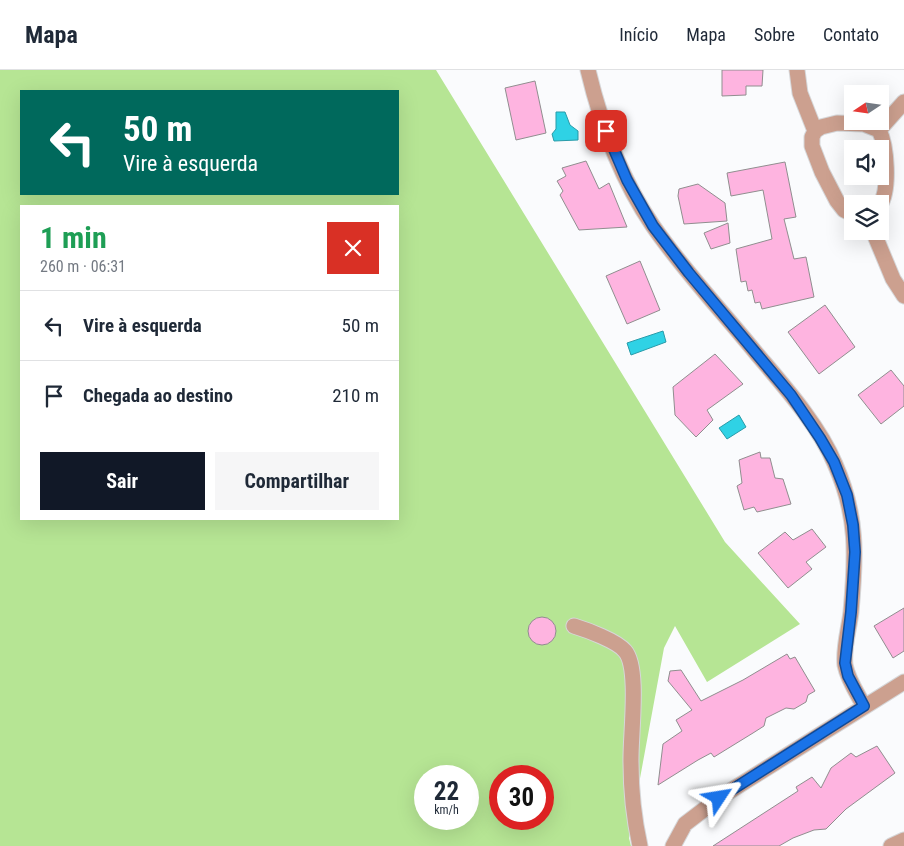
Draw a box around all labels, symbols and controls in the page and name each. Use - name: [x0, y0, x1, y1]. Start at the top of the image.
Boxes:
- text: Mapa: [25, 21, 78, 49]
- text: Início: [619, 24, 658, 45]
- text: Mapa: [686, 24, 726, 45]
- text: Sobre: [754, 24, 795, 45]
- text: Contato: [823, 24, 879, 45]
- north arrow: [844, 85, 889, 130]
- map controls: [844, 85, 889, 240]
- text: 50 m: [123, 109, 192, 150]
- icon: left: [40, 110, 105, 175]
- pin: [585, 110, 627, 152]
- icon: arrive: [592, 117, 620, 145]
- button: sound: [844, 140, 889, 185]
- text: Vire à esquerda: [123, 151, 258, 176]
- button: layers: [844, 195, 889, 240]
- text: 1 min: [40, 220, 107, 255]
- button: close: [327, 222, 379, 274]
- text: 260 m · 06:31: [40, 257, 126, 276]
- icon: left: [40, 312, 68, 340]
- text: Vire à esquerda: [83, 314, 202, 337]
- text: 50 m: [342, 314, 379, 337]
- icon: arrive: [40, 382, 68, 410]
- text: Chegada ao destino: [83, 384, 233, 407]
- text: 210 m: [332, 384, 379, 407]
- button: Sair: [40, 452, 205, 510]
- button: Compartilhar: [215, 452, 379, 510]
- speed limit sign: 30: [489, 765, 554, 830]
- position arrow: [692, 771, 744, 823]
- text: 22: [434, 777, 459, 806]
- text: km/h: [434, 803, 459, 817]

